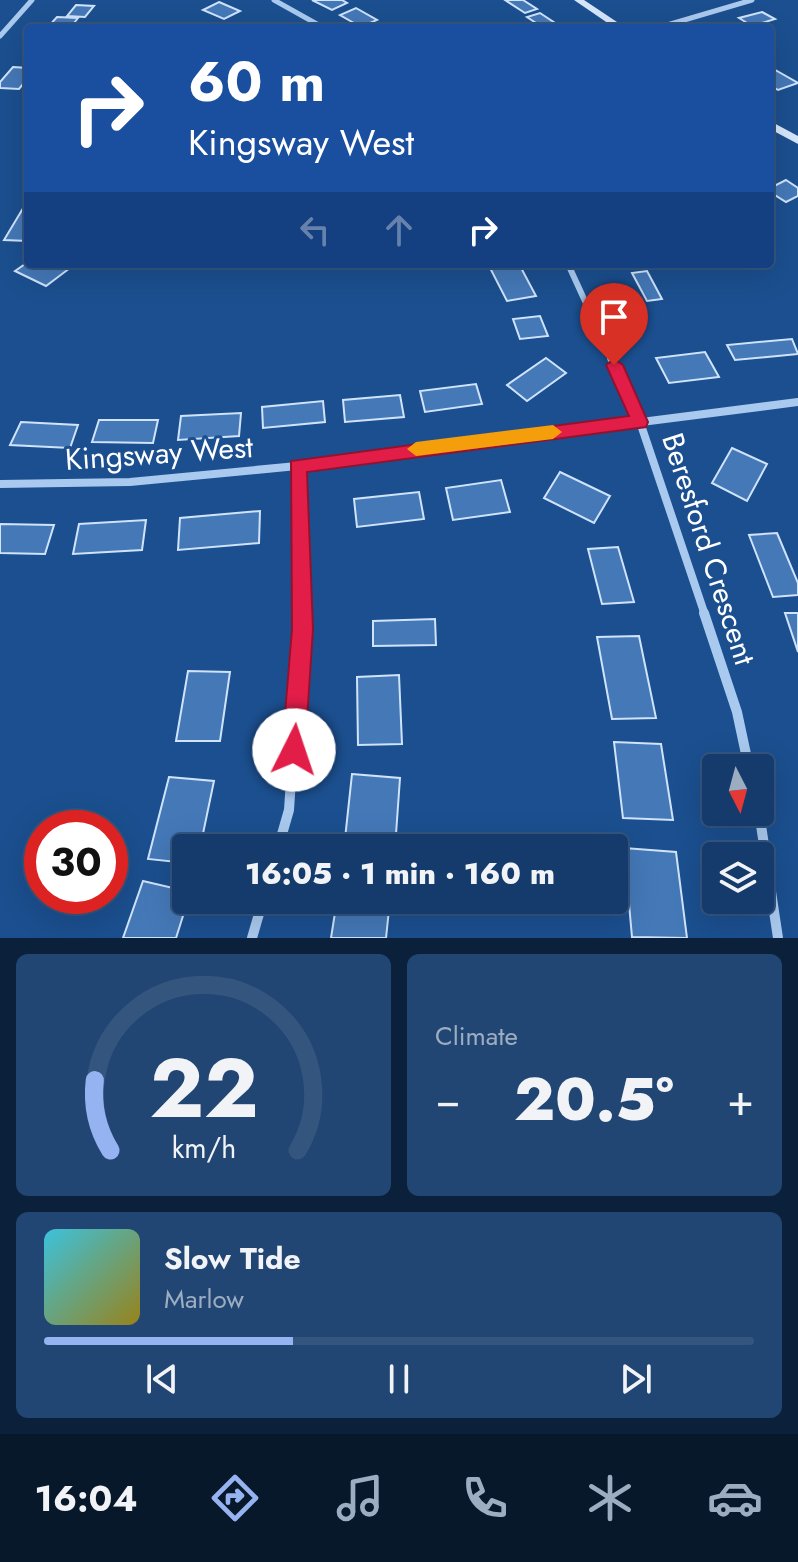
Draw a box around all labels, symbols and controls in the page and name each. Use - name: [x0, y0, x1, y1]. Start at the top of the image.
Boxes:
- text: 60 m: [188, 41, 325, 122]
- icon: right: [56, 56, 160, 160]
- text: Kingsway West: [188, 116, 414, 168]
- icon: left: [293, 208, 337, 252]
- icon: ahead: [377, 208, 421, 252]
- icon: right: [461, 208, 505, 252]
- pin: [580, 283, 648, 365]
- icon: arrive: [592, 295, 636, 339]
- street label: Kingsway West: [63, 425, 255, 481]
- street label: Beresford Crescent: [651, 427, 767, 671]
- position arrow: [252, 708, 336, 792]
- north arrow: [702, 754, 774, 826]
- map controls: [702, 754, 774, 914]
- speed limit sign: 30: [24, 810, 128, 914]
- button: layers: [702, 842, 774, 914]
- text: 16:05 · 1 min · 160 m: [245, 852, 555, 895]
- text: Climate: [435, 1017, 518, 1055]
- text: 22: [149, 1028, 258, 1148]
- text: 20.5°: [514, 1056, 674, 1143]
- text: −: [435, 1068, 461, 1132]
- text: +: [727, 1068, 754, 1132]
- text: km/h: [171, 1127, 236, 1169]
- text: Slow Tide: [164, 1237, 301, 1280]
- text: Marlow: [164, 1280, 244, 1318]
- icon: previous: [140, 1357, 184, 1401]
- icon: pause: [377, 1357, 421, 1401]
- icon: next: [614, 1357, 658, 1401]
- icon: directions: [207, 1470, 263, 1526]
- icon: music: [332, 1470, 388, 1526]
- icon: phone: [457, 1470, 513, 1526]
- icon: climate: [582, 1470, 638, 1526]
- icon: car: [707, 1470, 763, 1526]
- text: 16:04: [35, 1472, 138, 1524]

